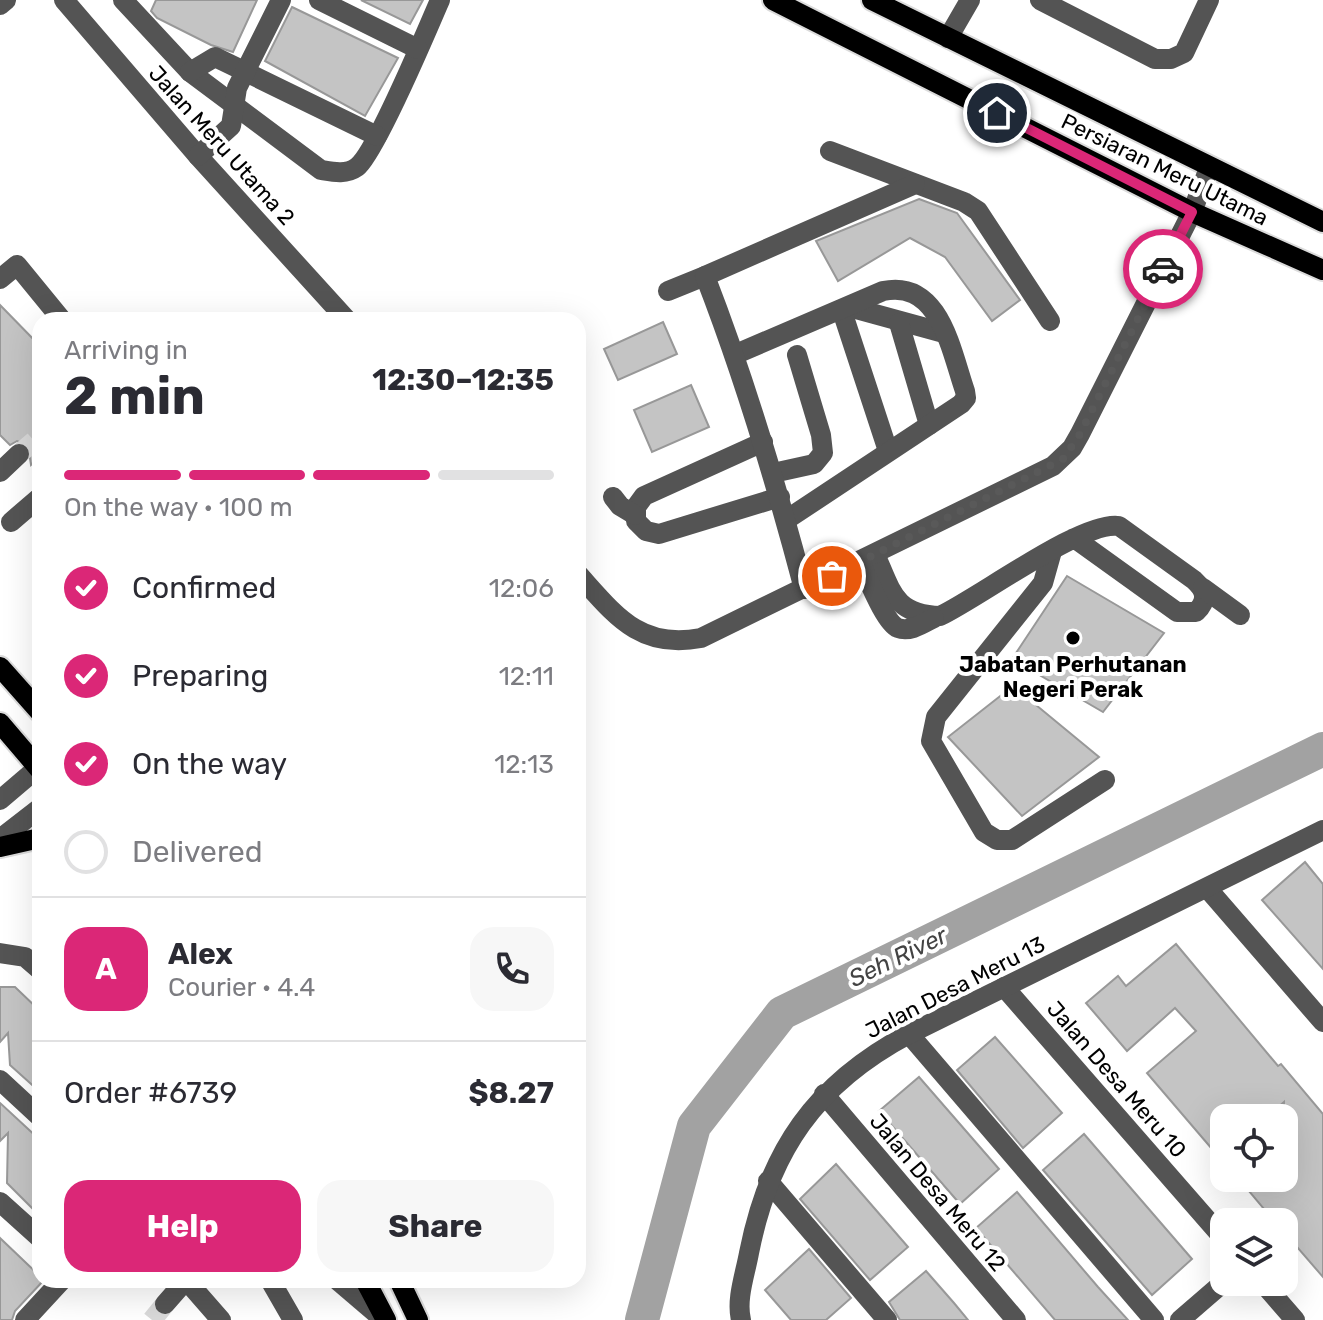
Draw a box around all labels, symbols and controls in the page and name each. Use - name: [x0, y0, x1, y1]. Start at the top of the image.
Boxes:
- street label: Jalan Meru Utama 2: [143, 60, 300, 231]
- pin: [963, 79, 1031, 147]
- icon: home: [975, 91, 1019, 135]
- street label: Persiaran Meru Utama: [1057, 108, 1273, 231]
- courier: [1123, 229, 1203, 309]
- icon: car: [1141, 247, 1185, 291]
- text: Arriving in: [64, 335, 188, 366]
- text: 12:30–12:35: [372, 362, 554, 398]
- text: 2 min: [64, 365, 205, 427]
- text: On the way · 100 m: [64, 492, 293, 523]
- pin: [798, 542, 866, 610]
- icon: bag: [810, 554, 854, 598]
- icon: check: [64, 566, 108, 610]
- text: Confirmed: [132, 570, 276, 606]
- text: 12:06: [489, 573, 554, 604]
- marker: Jabatan Perhutanan Negeri Perak: [1064, 629, 1082, 647]
- place label: Jabatan Perhutanan Negeri Perak: [959, 651, 1187, 703]
- icon: check: [64, 654, 108, 698]
- text: Preparing: [132, 658, 268, 694]
- text: 12:11: [499, 661, 554, 692]
- icon: check: [64, 742, 108, 786]
- text: On the way: [132, 746, 287, 782]
- text: 12:13: [494, 749, 554, 780]
- text: Delivered: [132, 834, 263, 870]
- water label: Seh River: [844, 921, 952, 993]
- button: phone: [470, 927, 554, 1011]
- street label: Jalan Desa Meru 13: [861, 931, 1050, 1044]
- text: Alex: [168, 936, 233, 972]
- text: A: [95, 951, 117, 987]
- text: Courier · 4.4: [168, 972, 315, 1003]
- street label: Jalan Desa Meru 10: [1041, 996, 1192, 1163]
- text: Order #6739: [64, 1075, 237, 1111]
- text: $8.27: [469, 1075, 554, 1111]
- map controls: [1210, 1104, 1298, 1296]
- button: locate: [1210, 1104, 1298, 1192]
- street label: Jalan Desa Meru 12: [864, 1108, 1011, 1277]
- button: Help: [64, 1180, 301, 1272]
- button: Share: [317, 1180, 554, 1272]
- button: layers: [1210, 1208, 1298, 1296]

